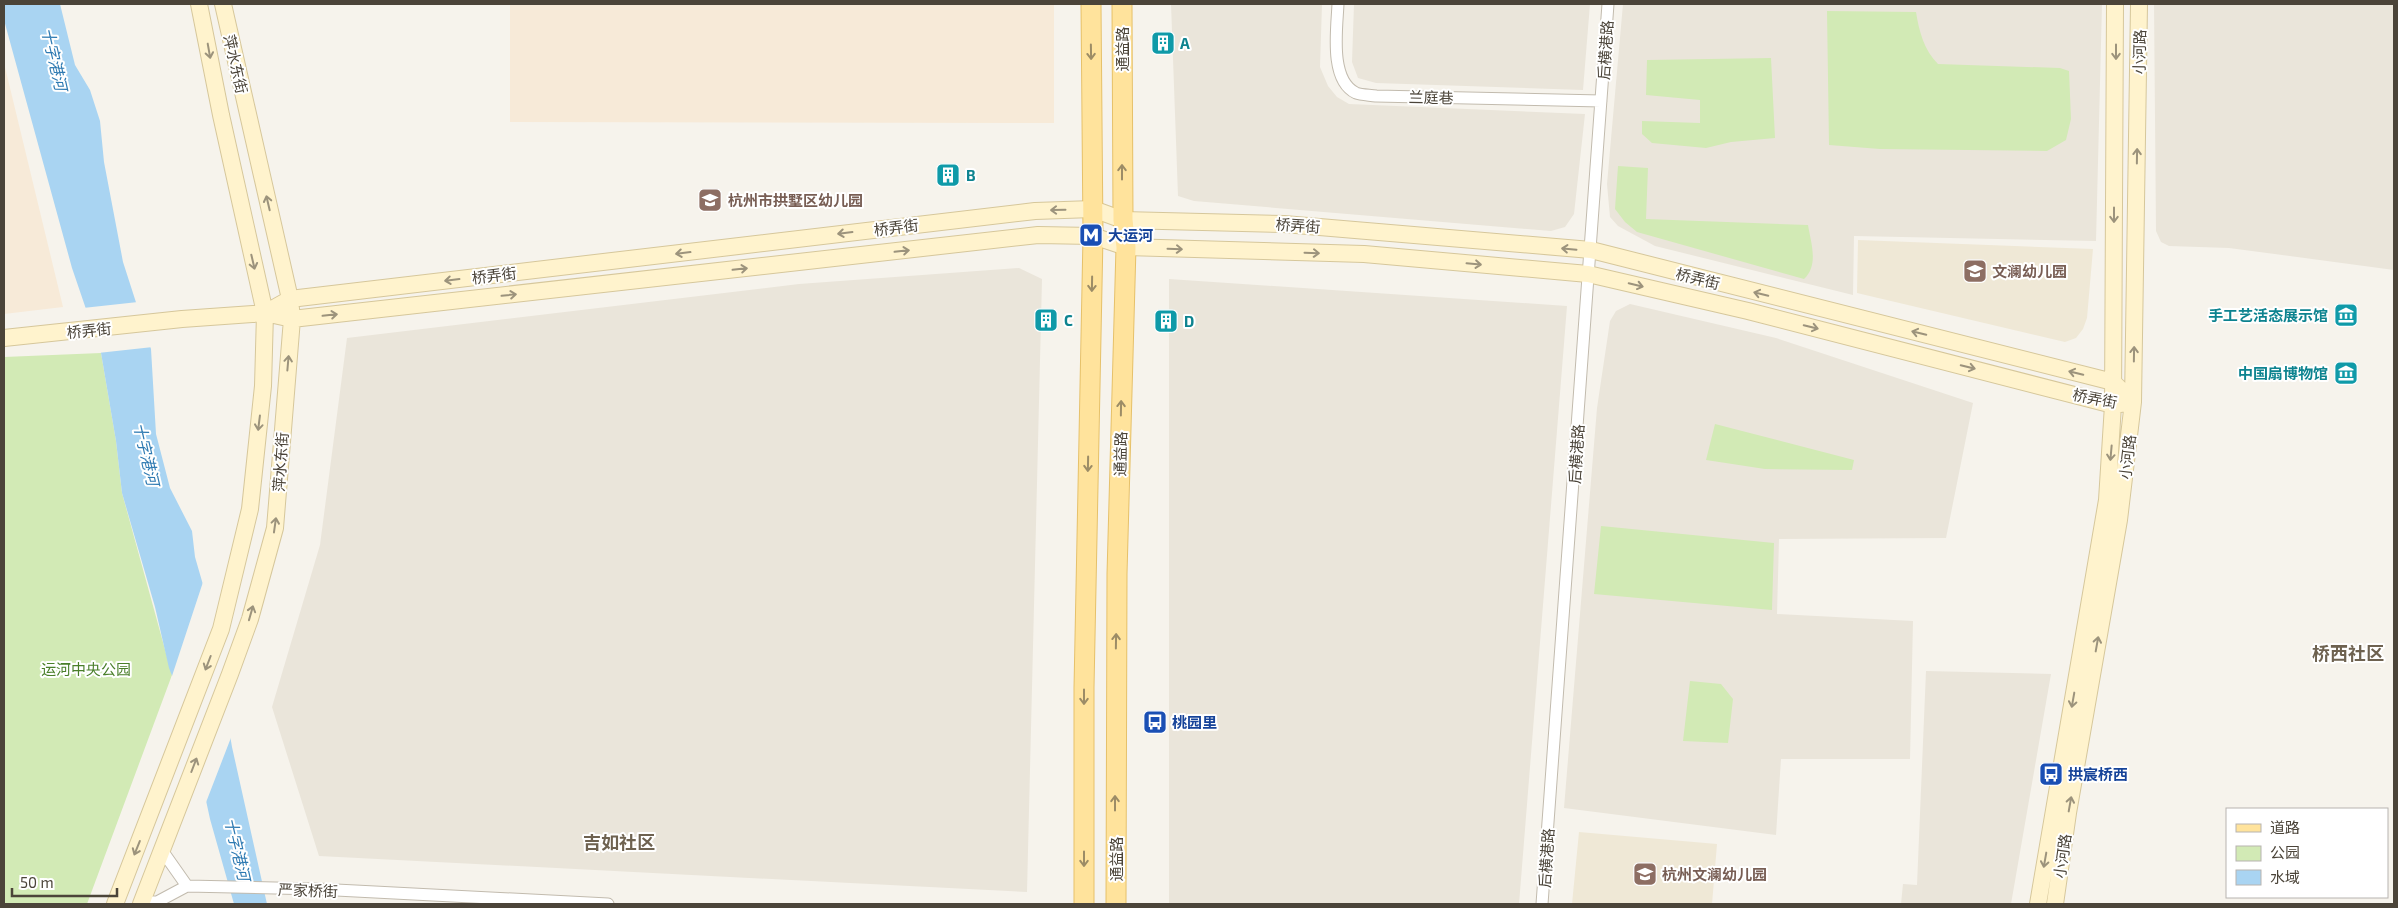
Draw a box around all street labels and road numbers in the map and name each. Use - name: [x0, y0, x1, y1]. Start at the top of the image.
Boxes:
- street label: 后横港路: [1594, 19, 1616, 81]
- street label: 通益路: [1113, 26, 1131, 72]
- street label: 小河路: [2130, 29, 2148, 75]
- street label: 萍水东街: [220, 33, 252, 95]
- street label: 兰庭巷: [1408, 88, 1454, 106]
- street label: 桥弄街: [1275, 214, 1321, 236]
- street label: 桥弄街: [873, 215, 919, 239]
- street label: 桥弄街: [471, 263, 517, 287]
- street label: 桥弄街: [1674, 264, 1722, 292]
- street label: 桥弄街: [66, 319, 112, 341]
- street label: 桥弄街: [2071, 385, 2119, 411]
- street label: 后横港路: [1565, 423, 1587, 485]
- street label: 萍水东街: [269, 431, 291, 493]
- street label: 通益路: [1111, 431, 1129, 477]
- street label: 小河路: [2115, 434, 2139, 480]
- street label: 后横港路: [1535, 827, 1557, 889]
- street label: 小河路: [2050, 832, 2074, 880]
- street label: 通益路: [1107, 836, 1125, 882]
- street label: 严家桥街: [278, 880, 338, 900]

